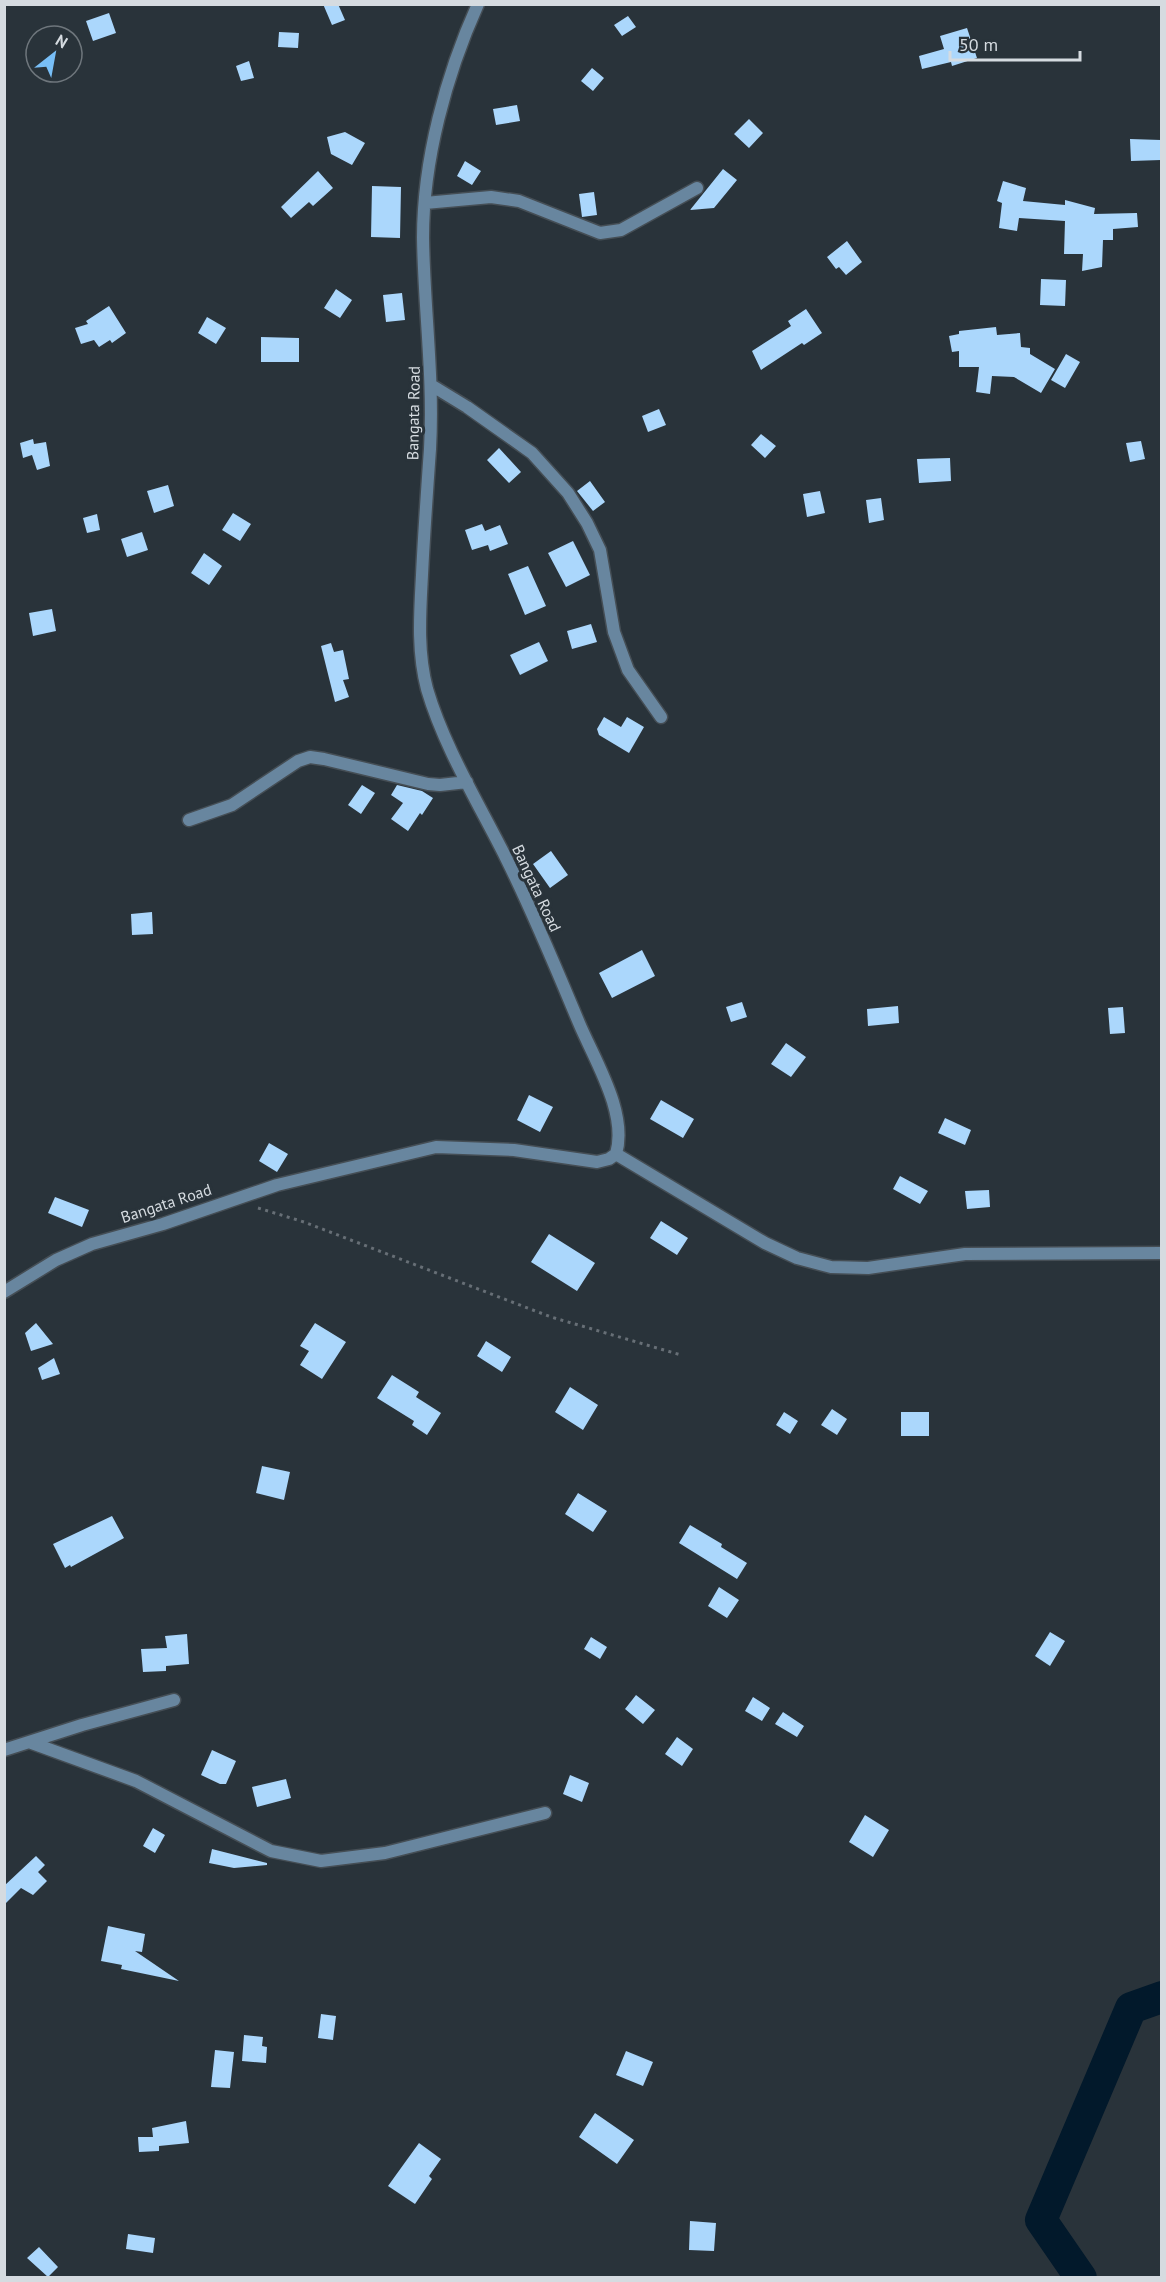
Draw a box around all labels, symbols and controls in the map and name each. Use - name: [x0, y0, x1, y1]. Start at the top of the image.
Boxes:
- north arrow: [24, 24, 84, 84]
- scale bar: [950, 24, 1080, 62]
- text: N: [52, 30, 71, 52]
- text: 50 m: [959, 33, 998, 56]
- street label: Bangata Road: [402, 366, 424, 460]
- street label: Bangata Road: [508, 841, 566, 935]
- street label: Bangata Road: [118, 1179, 214, 1227]

